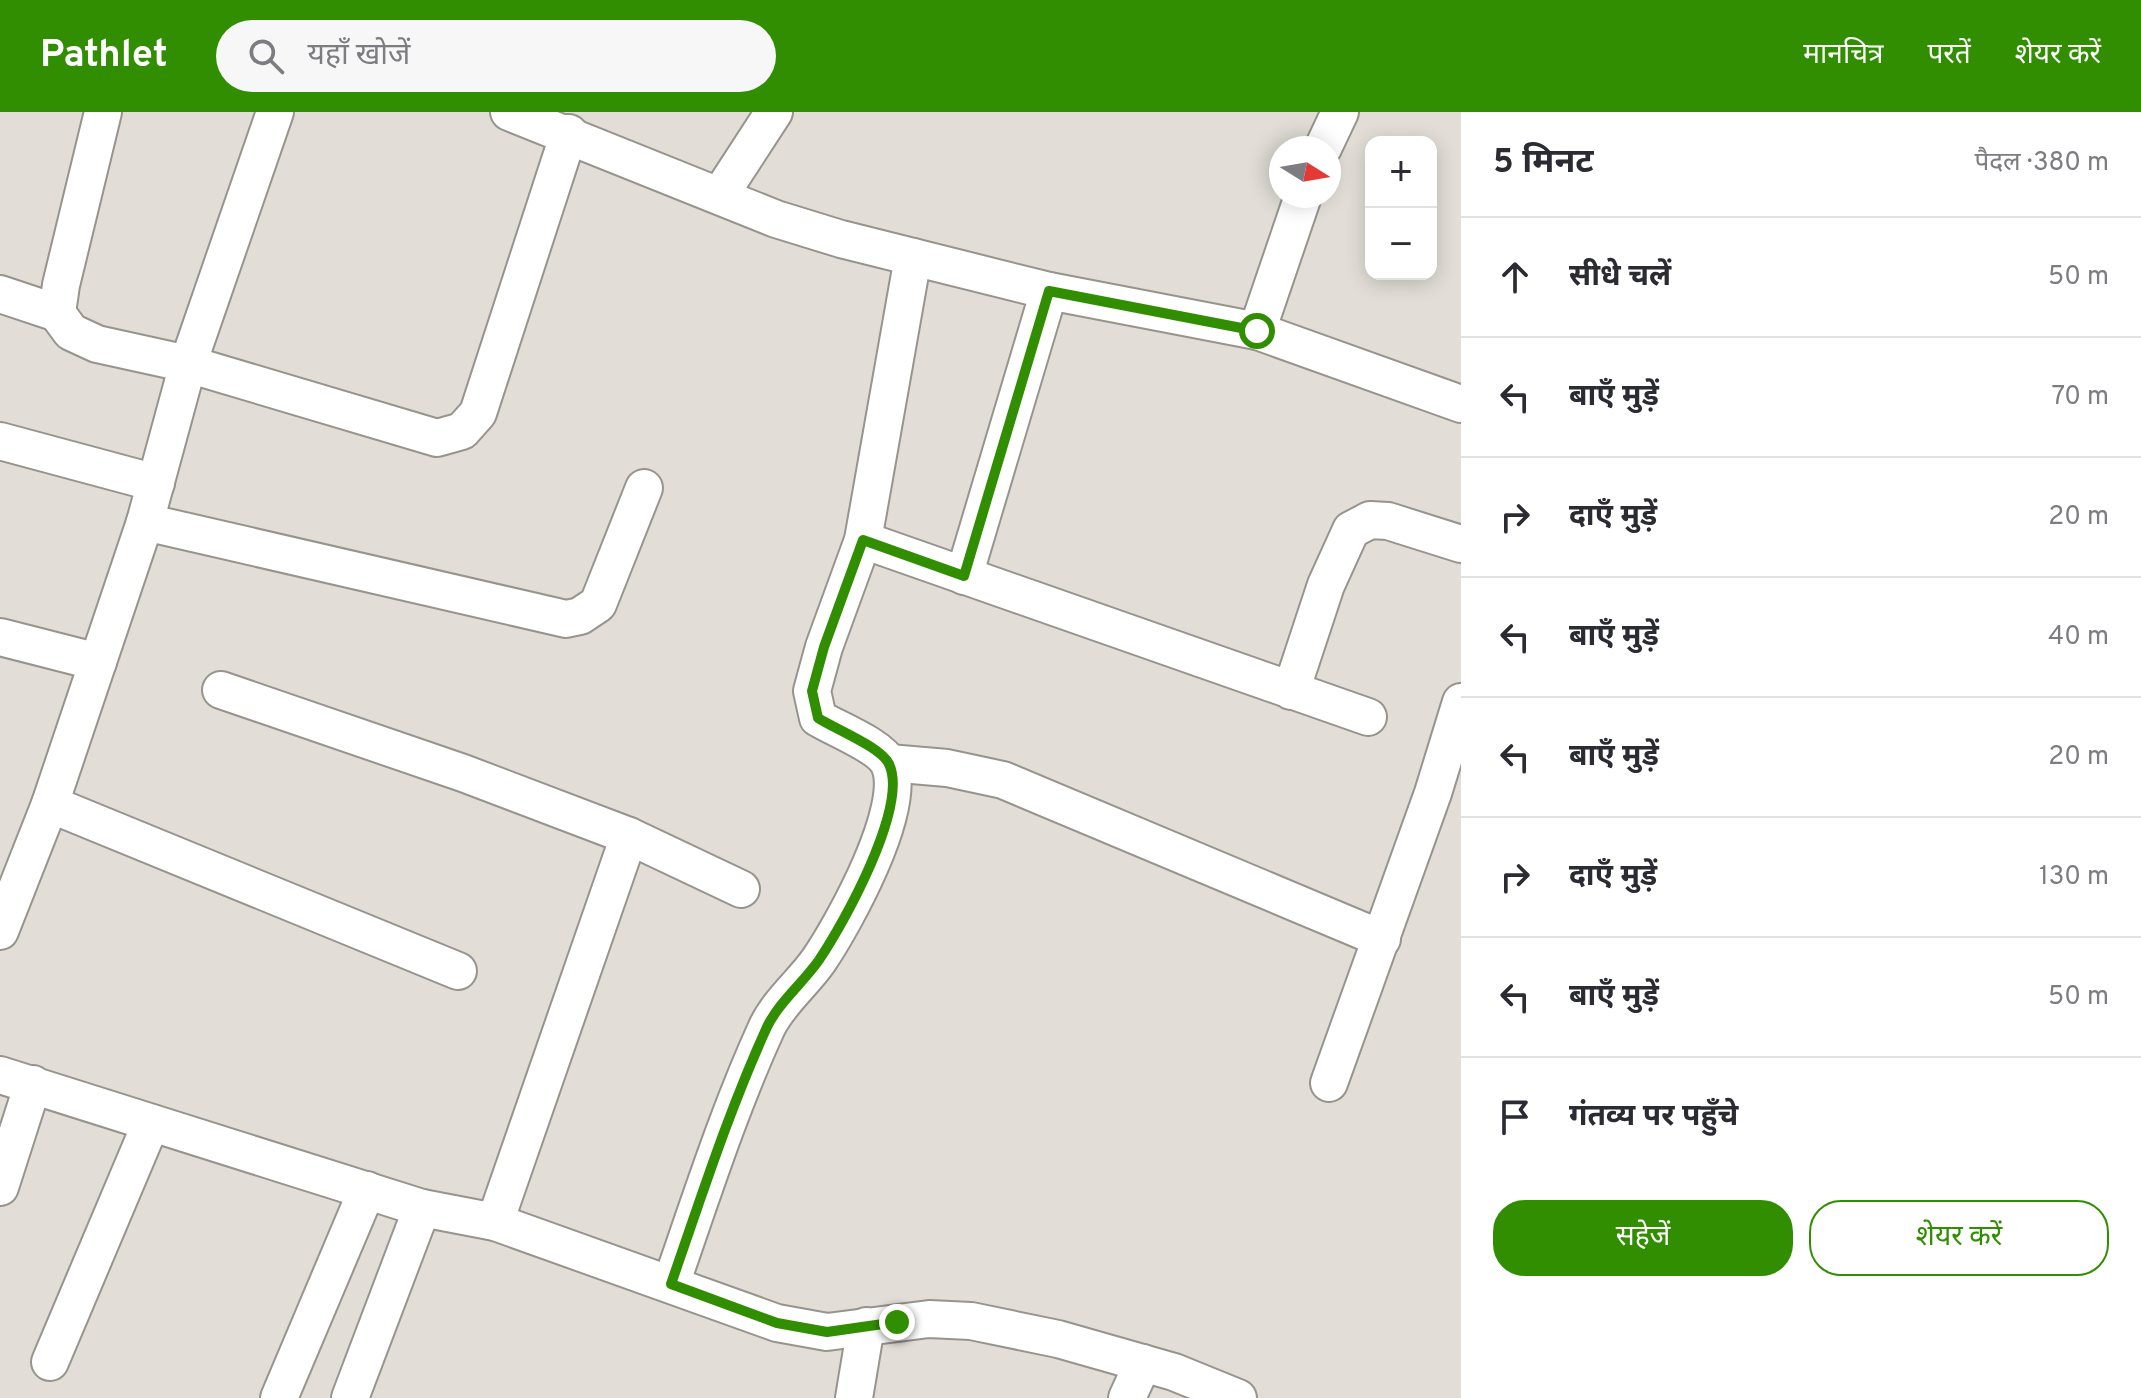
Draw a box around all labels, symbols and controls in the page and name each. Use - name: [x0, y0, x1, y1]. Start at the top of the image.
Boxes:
- search box: [216, 20, 776, 92]
- text: Pathlet: [40, 32, 168, 81]
- icon: search: [244, 34, 288, 78]
- text: यहाँ खोजें: [308, 38, 410, 75]
- text: मानचित्र: [1803, 38, 1883, 74]
- text: परतें: [1927, 38, 1971, 74]
- text: शेयर करें: [2015, 38, 2101, 74]
- north arrow: [1269, 136, 1341, 208]
- map controls: [1365, 136, 1437, 280]
- button: +: [1365, 136, 1437, 208]
- text: 5 मिनट: [1493, 142, 1594, 185]
- text: पैदल · 380 m: [1974, 147, 2109, 180]
- button: −: [1365, 208, 1437, 280]
- icon: ahead: [1493, 255, 1537, 299]
- text: सीधे चलें: [1569, 259, 1671, 296]
- text: 50 m: [2048, 261, 2109, 294]
- route start: [1239, 313, 1275, 349]
- icon: left: [1493, 375, 1537, 419]
- text: बाएँ मुड़ें: [1569, 379, 1659, 416]
- text: 70 m: [2051, 381, 2109, 414]
- icon: right: [1493, 495, 1537, 539]
- text: दाएँ मुड़ें: [1569, 499, 1657, 536]
- text: 20 m: [2048, 501, 2109, 534]
- icon: left: [1493, 615, 1537, 659]
- text: बाएँ मुड़ें: [1569, 619, 1659, 656]
- text: 40 m: [2048, 621, 2109, 654]
- icon: left: [1493, 735, 1537, 779]
- text: बाएँ मुड़ें: [1569, 739, 1659, 776]
- text: 20 m: [2048, 741, 2109, 774]
- icon: right: [1493, 855, 1537, 899]
- text: दाएँ मुड़ें: [1569, 859, 1657, 896]
- text: 130 m: [2039, 861, 2109, 894]
- icon: left: [1493, 975, 1537, 1019]
- text: बाएँ मुड़ें: [1569, 979, 1659, 1016]
- text: 50 m: [2048, 981, 2109, 1014]
- icon: arrive: [1493, 1095, 1537, 1139]
- text: गंतव्य पर पहुँचे: [1569, 1099, 1738, 1136]
- button: सहेजें: [1493, 1200, 1793, 1276]
- button: शेयर करें: [1809, 1200, 2109, 1276]
- route end: [879, 1304, 915, 1340]

